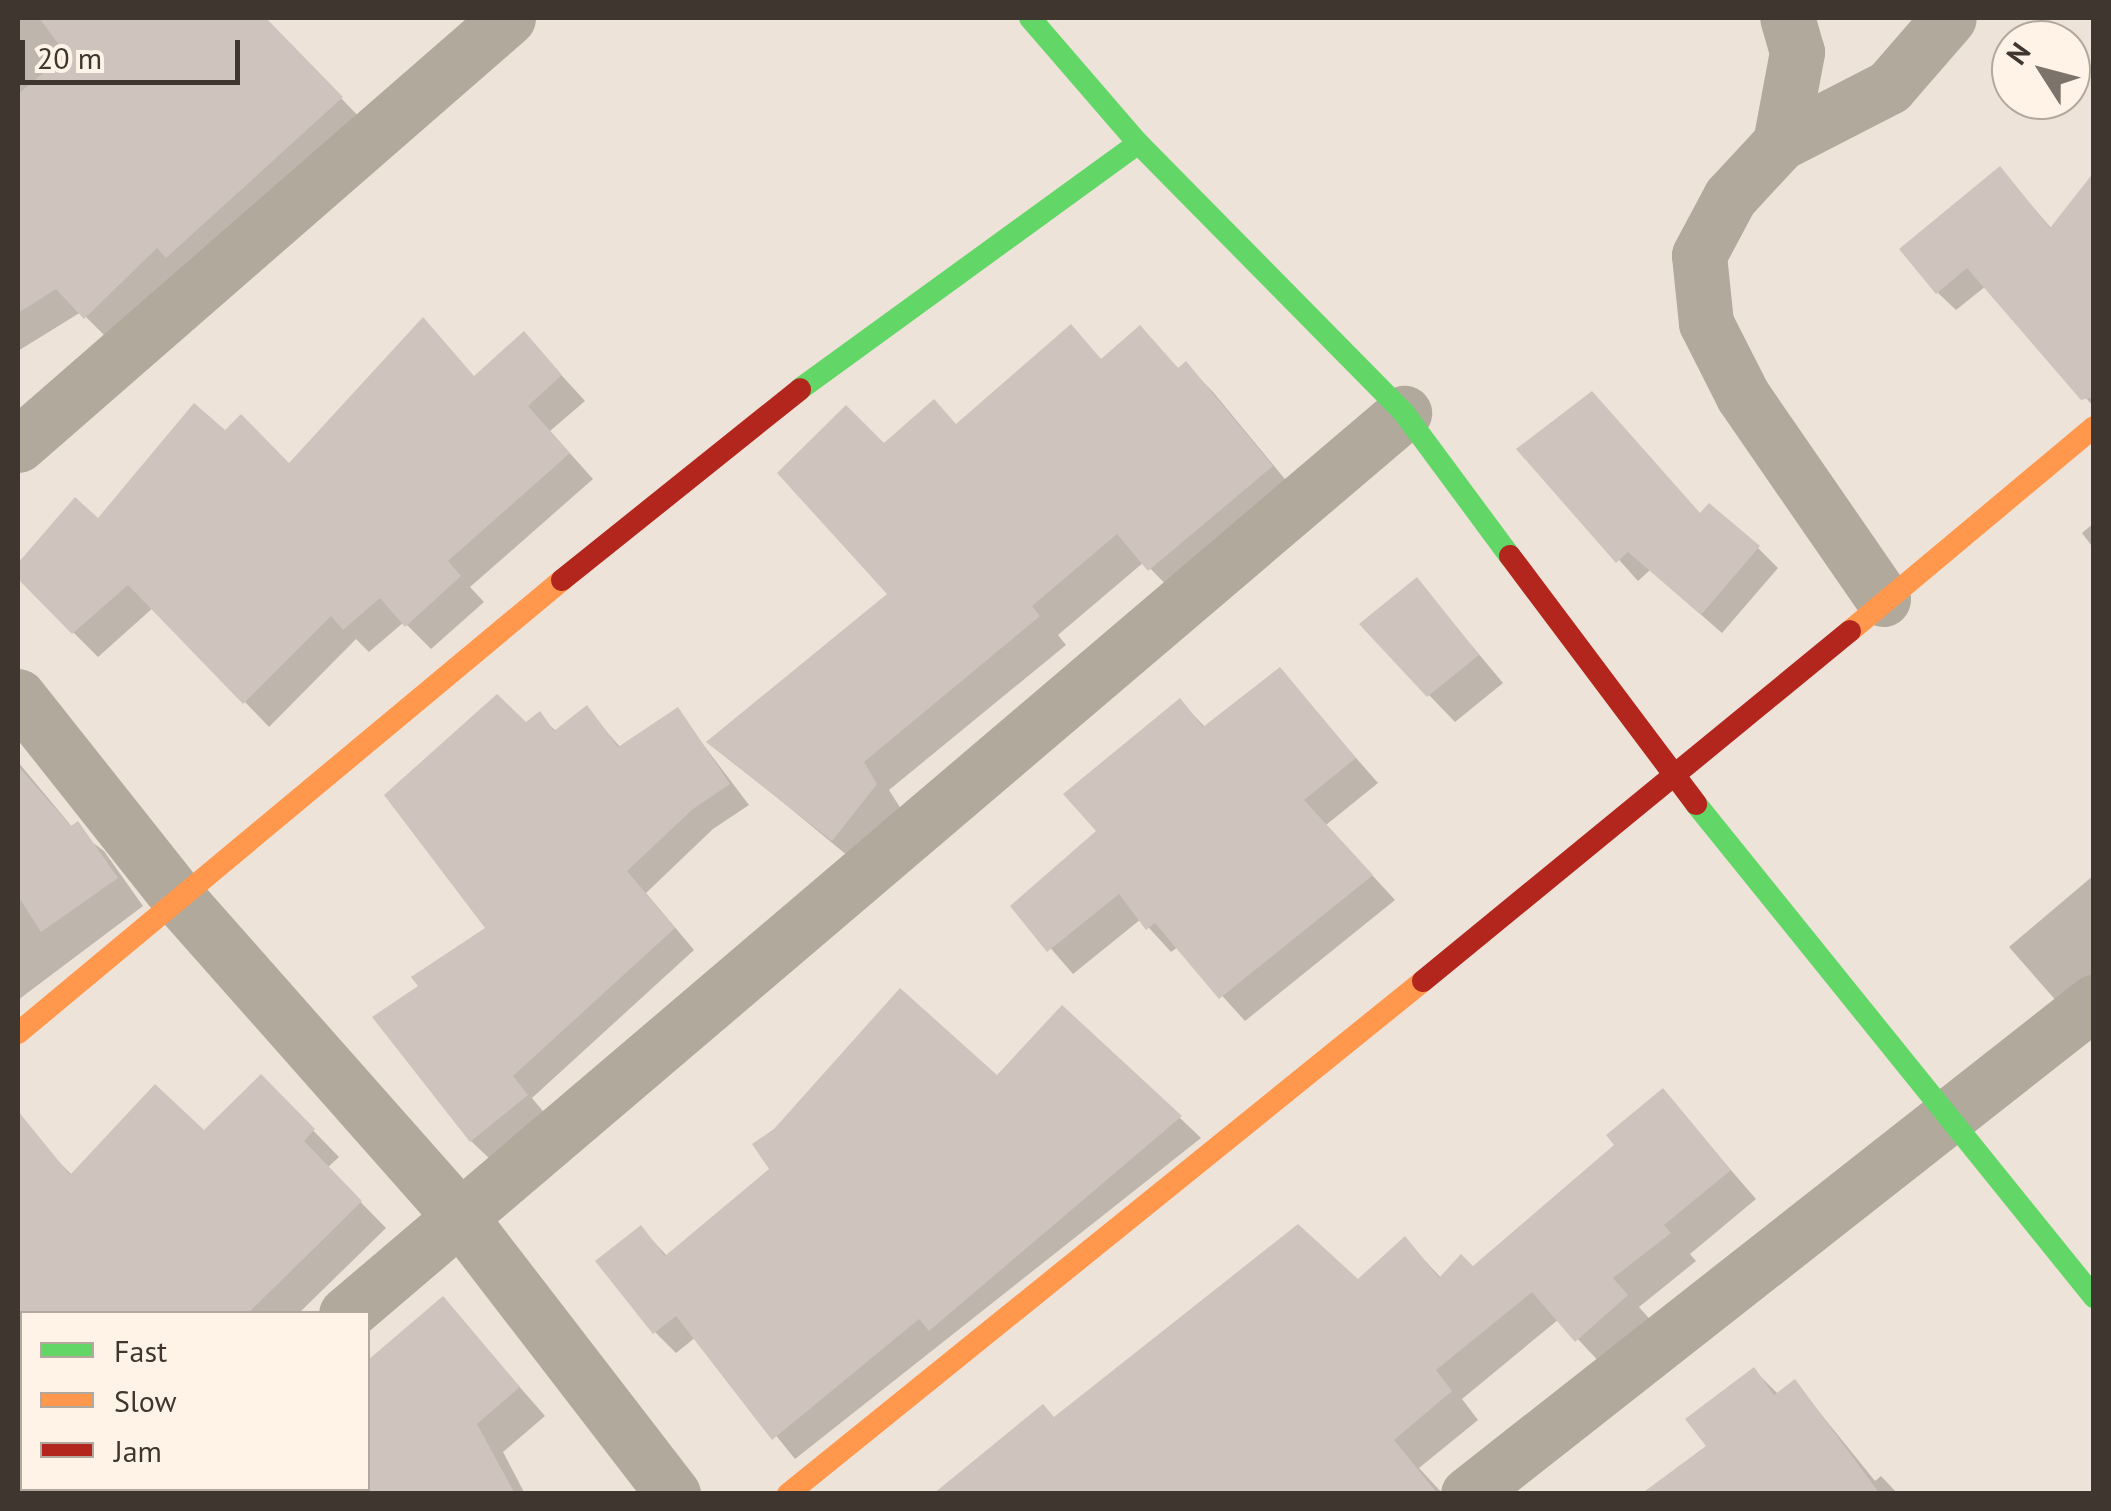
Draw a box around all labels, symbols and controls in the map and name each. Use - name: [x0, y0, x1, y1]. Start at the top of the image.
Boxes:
- scale bar: [25, 20, 245, 82]
- north arrow: [1991, 20, 2091, 120]
- text: N: [1998, 35, 2038, 72]
- text: 20 m: [37, 38, 102, 77]
- legend: [20, 1311, 370, 1491]
- text: Fast: [114, 1331, 167, 1370]
- text: Slow: [114, 1381, 177, 1420]
- text: Jam: [114, 1431, 162, 1470]

